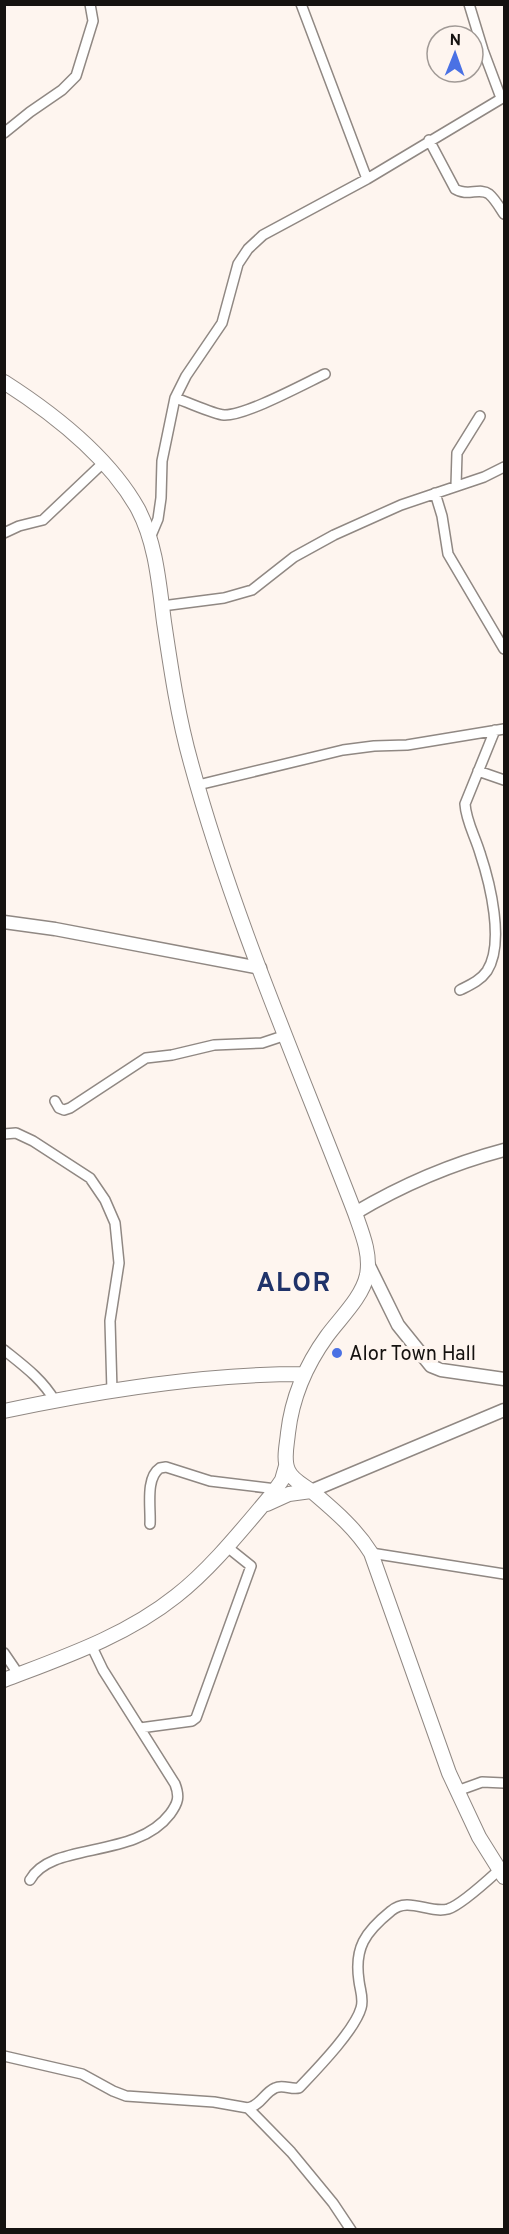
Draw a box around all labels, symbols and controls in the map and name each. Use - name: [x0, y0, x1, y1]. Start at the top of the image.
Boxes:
- north arrow: [425, 24, 485, 84]
- text: N: [449, 31, 461, 51]
- district label: ALOR: [256, 1268, 332, 1301]
- place label: Alor Town Hall: [349, 1342, 476, 1368]
- marker: Alor Town Hall: [330, 1346, 344, 1360]

